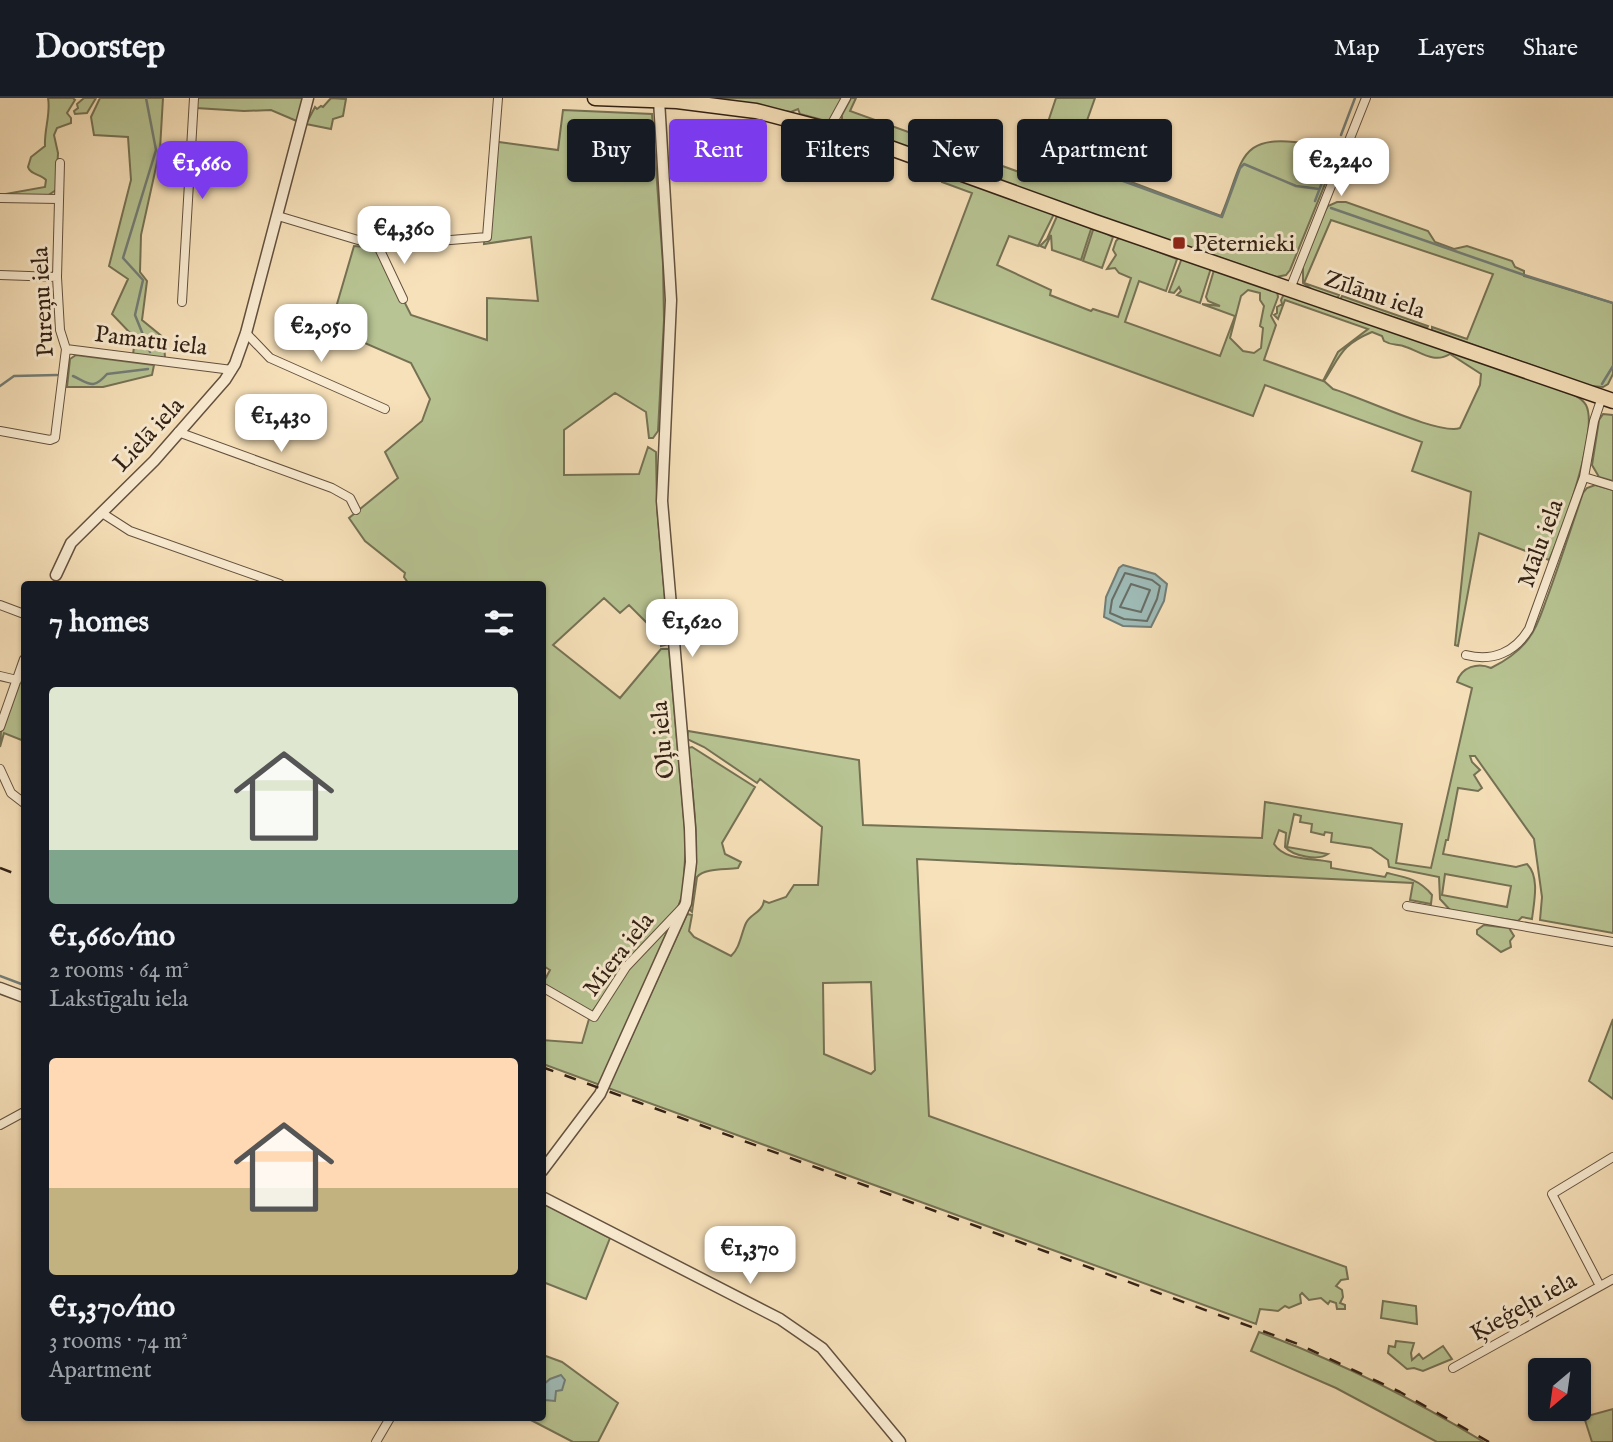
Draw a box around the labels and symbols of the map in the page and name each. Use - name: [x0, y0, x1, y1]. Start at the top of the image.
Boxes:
- pin: €2,240: [1284, 139, 1398, 198]
- pin: €1,660: [145, 141, 259, 201]
- pin: €4,360: [347, 206, 461, 266]
- place label: Pēternieki: [1193, 229, 1295, 260]
- marker: Pēternieki: [1171, 235, 1187, 251]
- street label: Pureņu iela: [25, 245, 62, 358]
- street label: Zīlānu iela: [1320, 264, 1430, 327]
- pin: €2,050: [264, 304, 378, 364]
- street label: Pamatu iela: [93, 319, 210, 364]
- street label: Lielā iela: [107, 391, 192, 479]
- pin: €1,430: [224, 394, 338, 454]
- street label: Mālu iela: [1511, 495, 1572, 592]
- pin: €1,620: [635, 600, 749, 659]
- street label: Oļu iela: [645, 699, 682, 780]
- street label: Miera iela: [577, 906, 662, 1003]
- pin: €1,370: [693, 1226, 807, 1286]
- street label: Ķieģeļu iela: [1465, 1265, 1583, 1349]
- north arrow: [1528, 1358, 1591, 1421]

